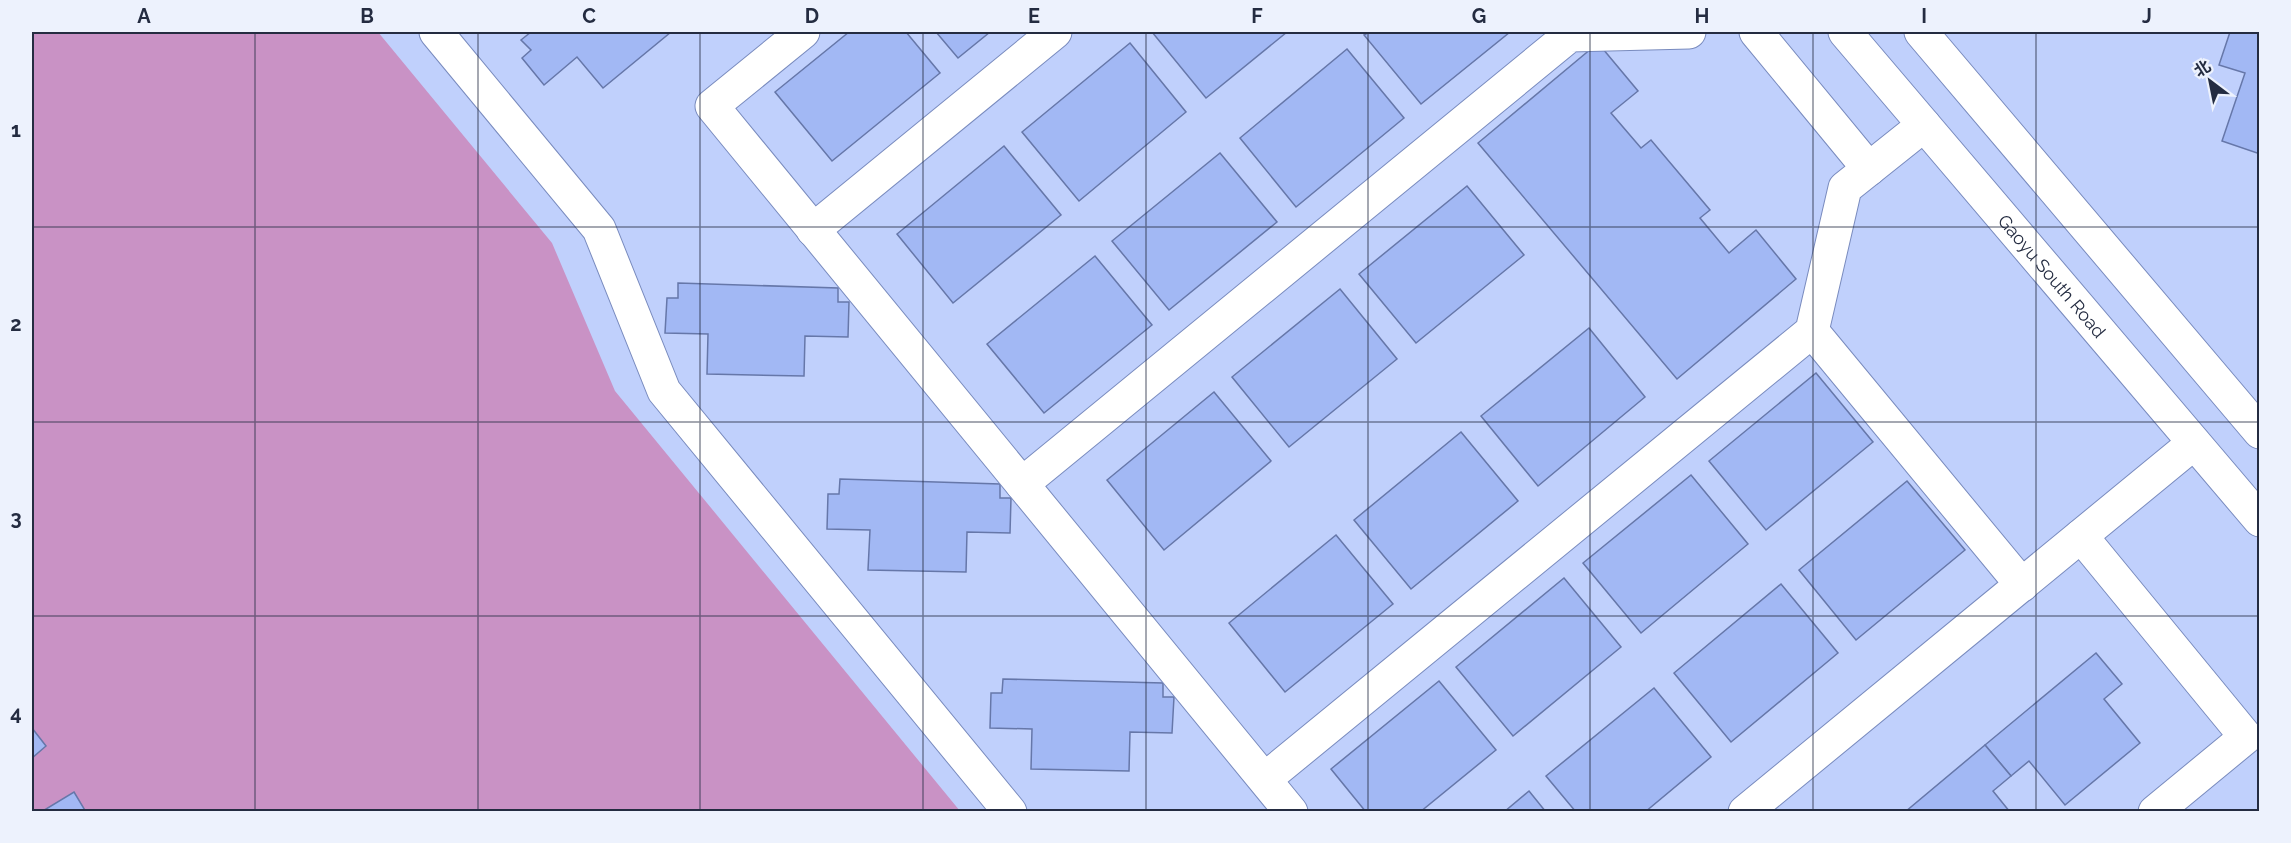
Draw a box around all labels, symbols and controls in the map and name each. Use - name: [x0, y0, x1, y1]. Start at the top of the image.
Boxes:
- text: A: [137, 4, 151, 28]
- text: B: [360, 4, 374, 28]
- text: C: [582, 4, 596, 28]
- text: D: [805, 4, 819, 28]
- text: E: [1028, 4, 1040, 28]
- text: F: [1251, 4, 1263, 28]
- text: G: [1472, 4, 1486, 28]
- text: H: [1695, 4, 1709, 28]
- text: I: [1921, 4, 1927, 28]
- text: J: [2142, 4, 2152, 28]
- north arrow: [2180, 51, 2240, 111]
- text: 北: [2190, 56, 2214, 81]
- text: 1: [11, 118, 21, 142]
- street label: Gaoyu South Road: [1994, 210, 2110, 342]
- text: 2: [10, 312, 22, 336]
- text: 3: [10, 506, 22, 530]
- text: 4: [10, 701, 22, 725]

